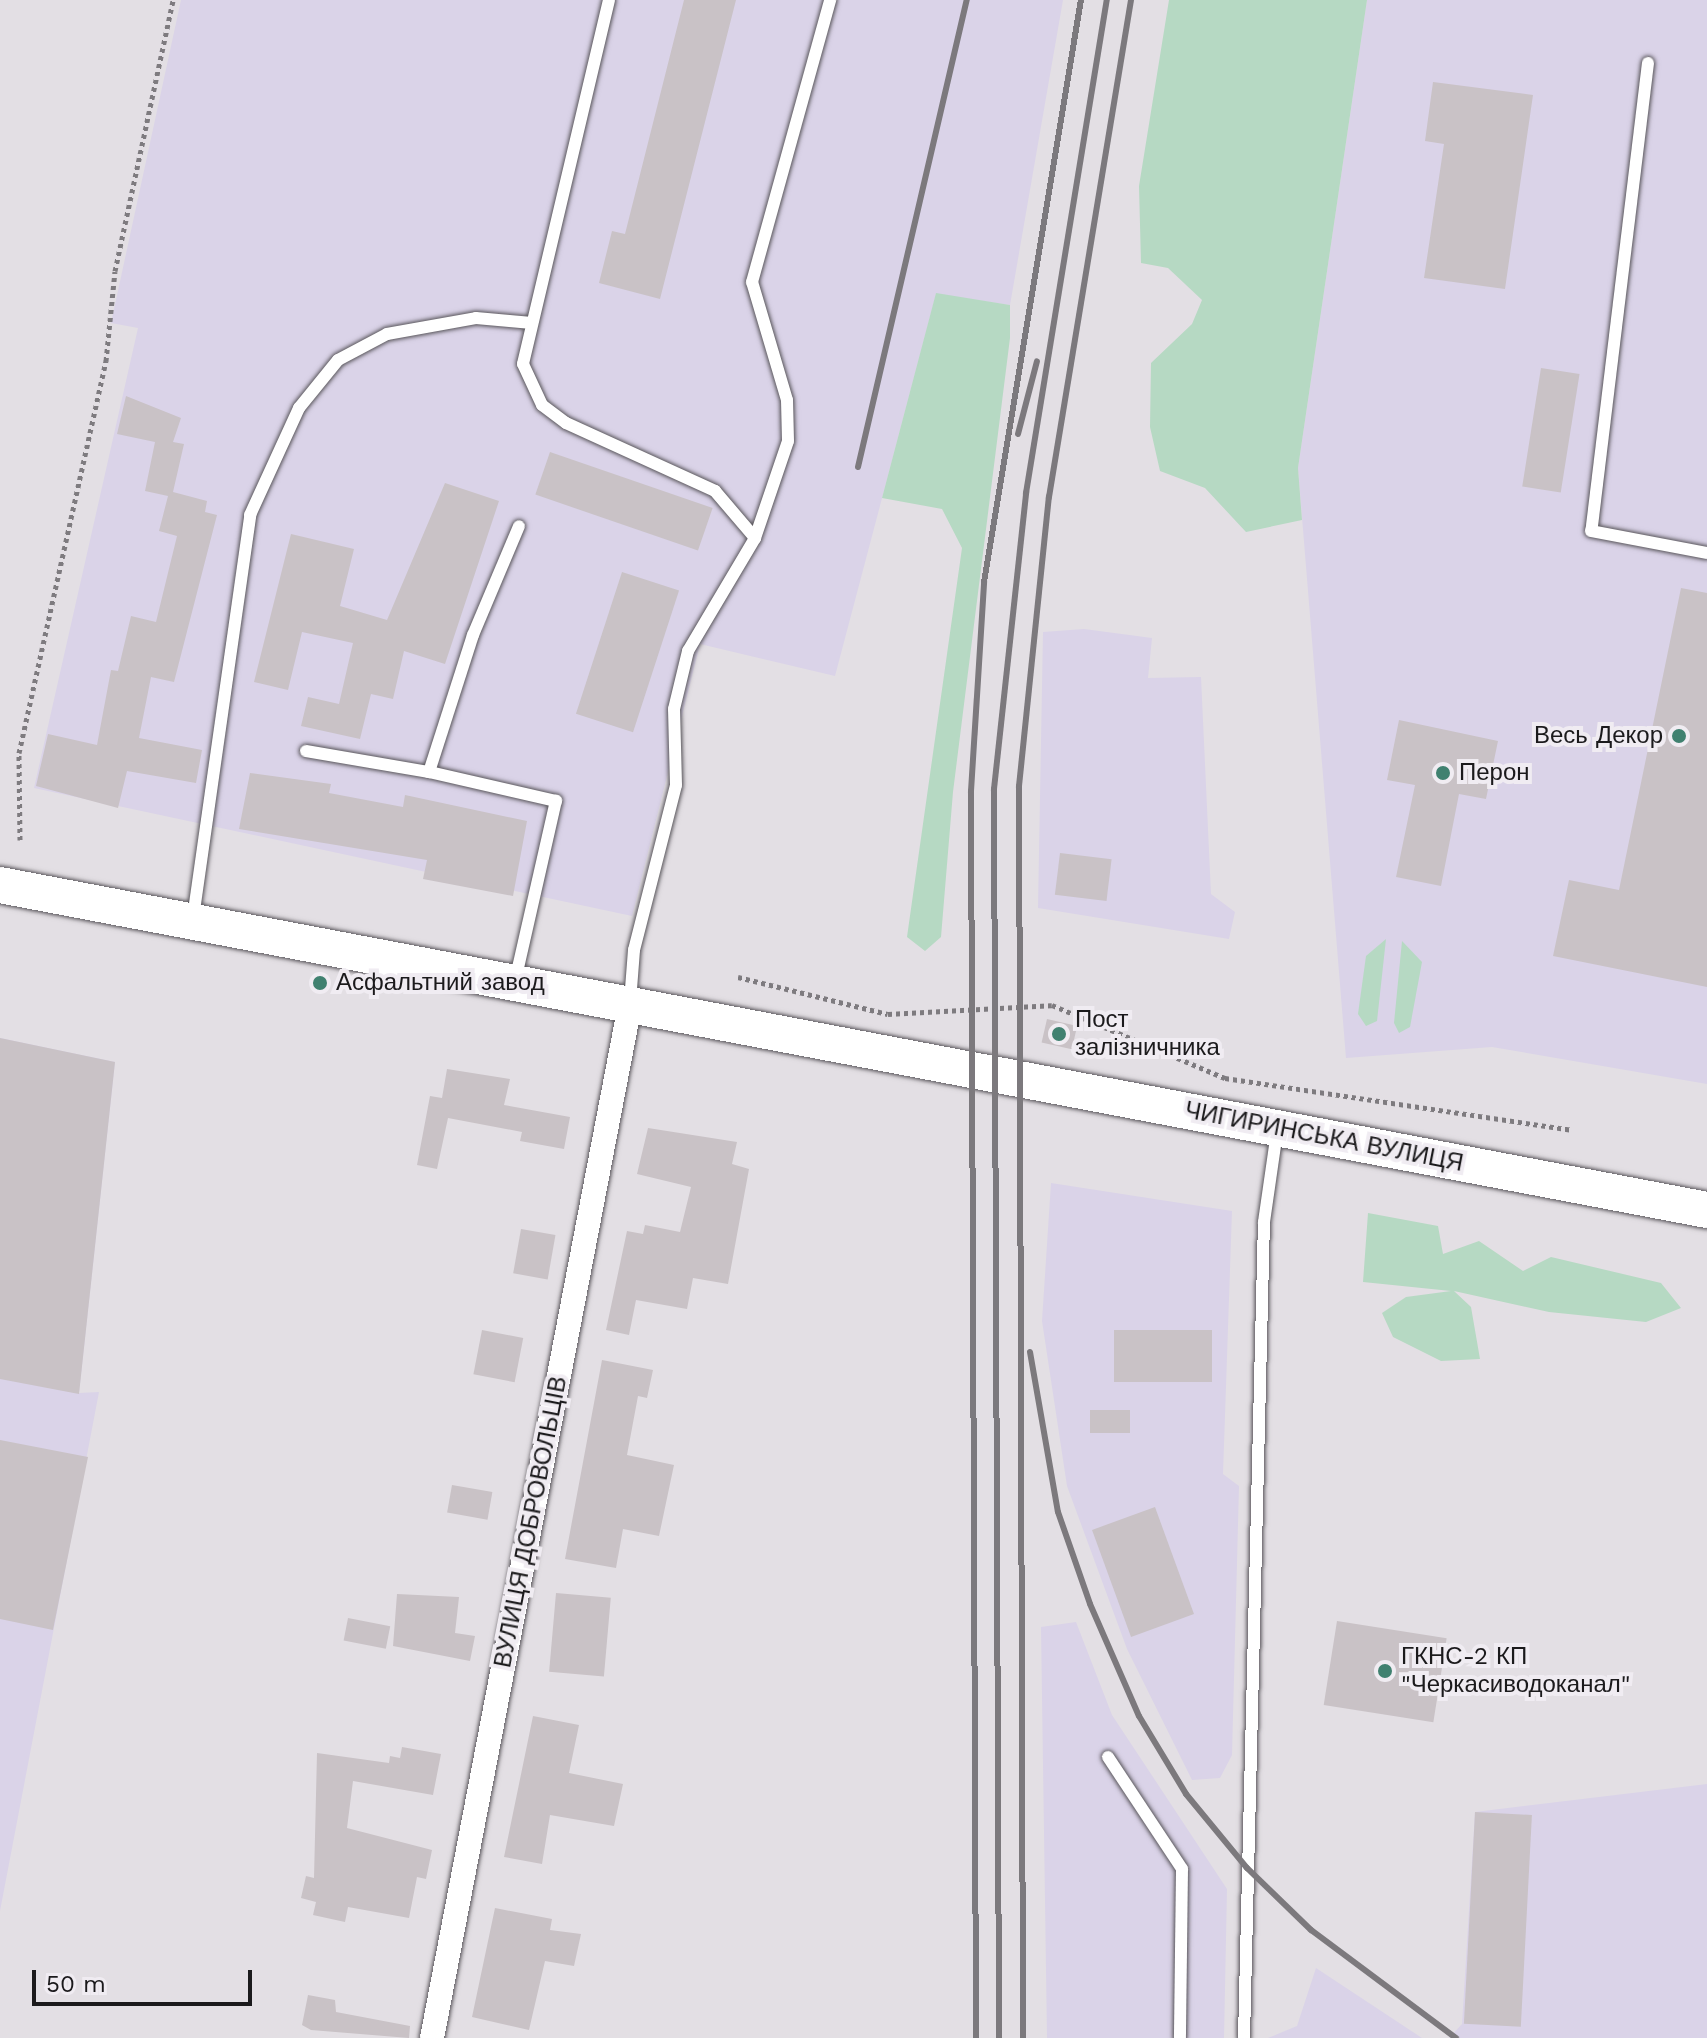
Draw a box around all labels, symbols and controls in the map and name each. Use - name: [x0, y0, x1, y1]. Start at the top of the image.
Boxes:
- place label: Весь Декор: [1534, 722, 1663, 750]
- marker: Весь Декор: [1670, 727, 1688, 745]
- place label: Перон: [1459, 759, 1530, 787]
- marker: Перон: [1434, 764, 1452, 782]
- place label: Асфальтний завод: [336, 969, 545, 997]
- marker: Асфальтний завод: [311, 974, 329, 992]
- place label: Пост залізничника: [1075, 1006, 1220, 1062]
- marker: Пост залізничника: [1050, 1025, 1068, 1043]
- street label: ЧИГИРИНСЬКА ВУЛИЦЯ: [1182, 1096, 1466, 1178]
- street label: ВУЛИЦЯ ДОБРОВОЛЬЦІВ: [489, 1374, 573, 1670]
- place label: ГКНС-2 КП "Черкасиводоканал": [1401, 1643, 1630, 1699]
- marker: ГКНС-2 КП "Черкасиводоканал": [1376, 1662, 1394, 1680]
- scale bar: [36, 1954, 256, 2004]
- text: 50 m: [46, 1970, 106, 1998]

